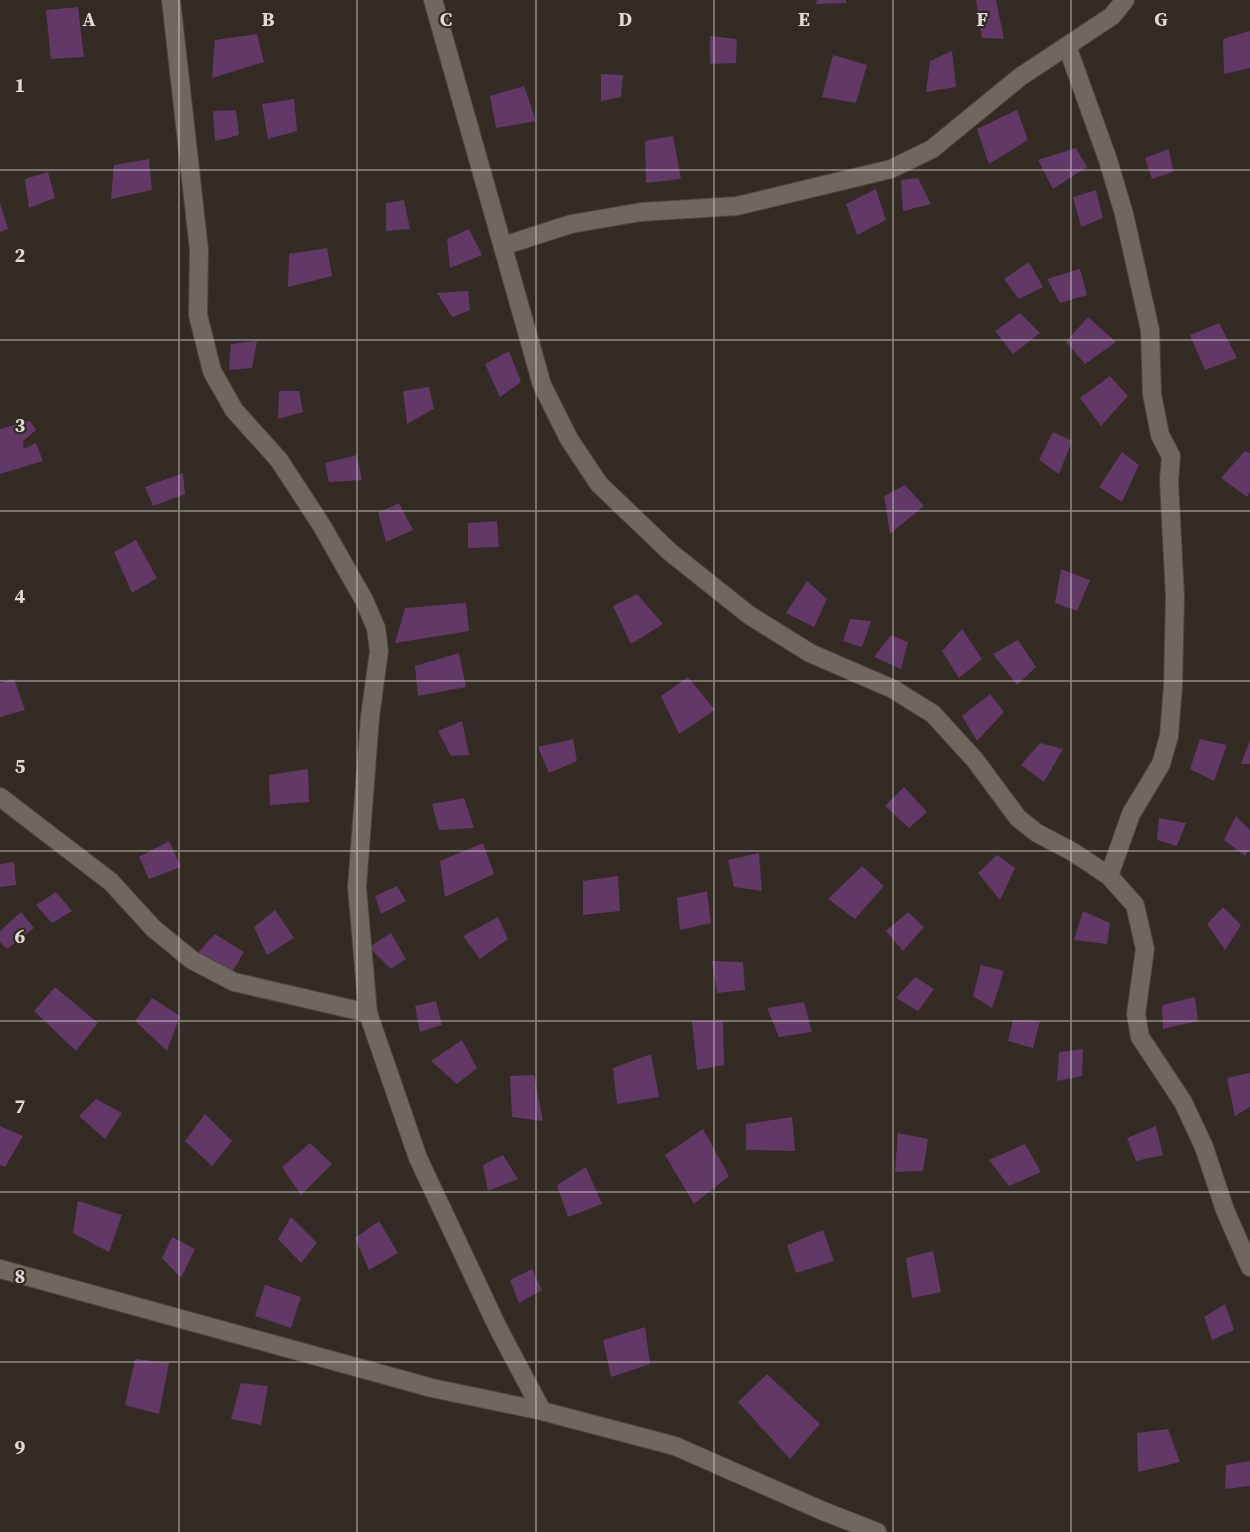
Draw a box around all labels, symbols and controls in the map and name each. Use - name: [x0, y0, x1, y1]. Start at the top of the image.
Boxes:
- text: A: [82, 5, 96, 33]
- text: B: [261, 5, 275, 33]
- text: C: [440, 5, 452, 33]
- text: D: [618, 5, 632, 33]
- text: E: [798, 5, 810, 33]
- text: F: [976, 5, 988, 33]
- text: G: [1154, 5, 1168, 33]
- text: 1: [15, 71, 25, 99]
- text: 2: [15, 241, 26, 269]
- text: 3: [15, 411, 26, 439]
- text: 4: [15, 582, 26, 610]
- text: 5: [15, 752, 26, 780]
- text: 6: [15, 922, 26, 950]
- text: 7: [15, 1092, 26, 1120]
- text: 8: [15, 1262, 25, 1290]
- text: 9: [15, 1433, 26, 1461]

